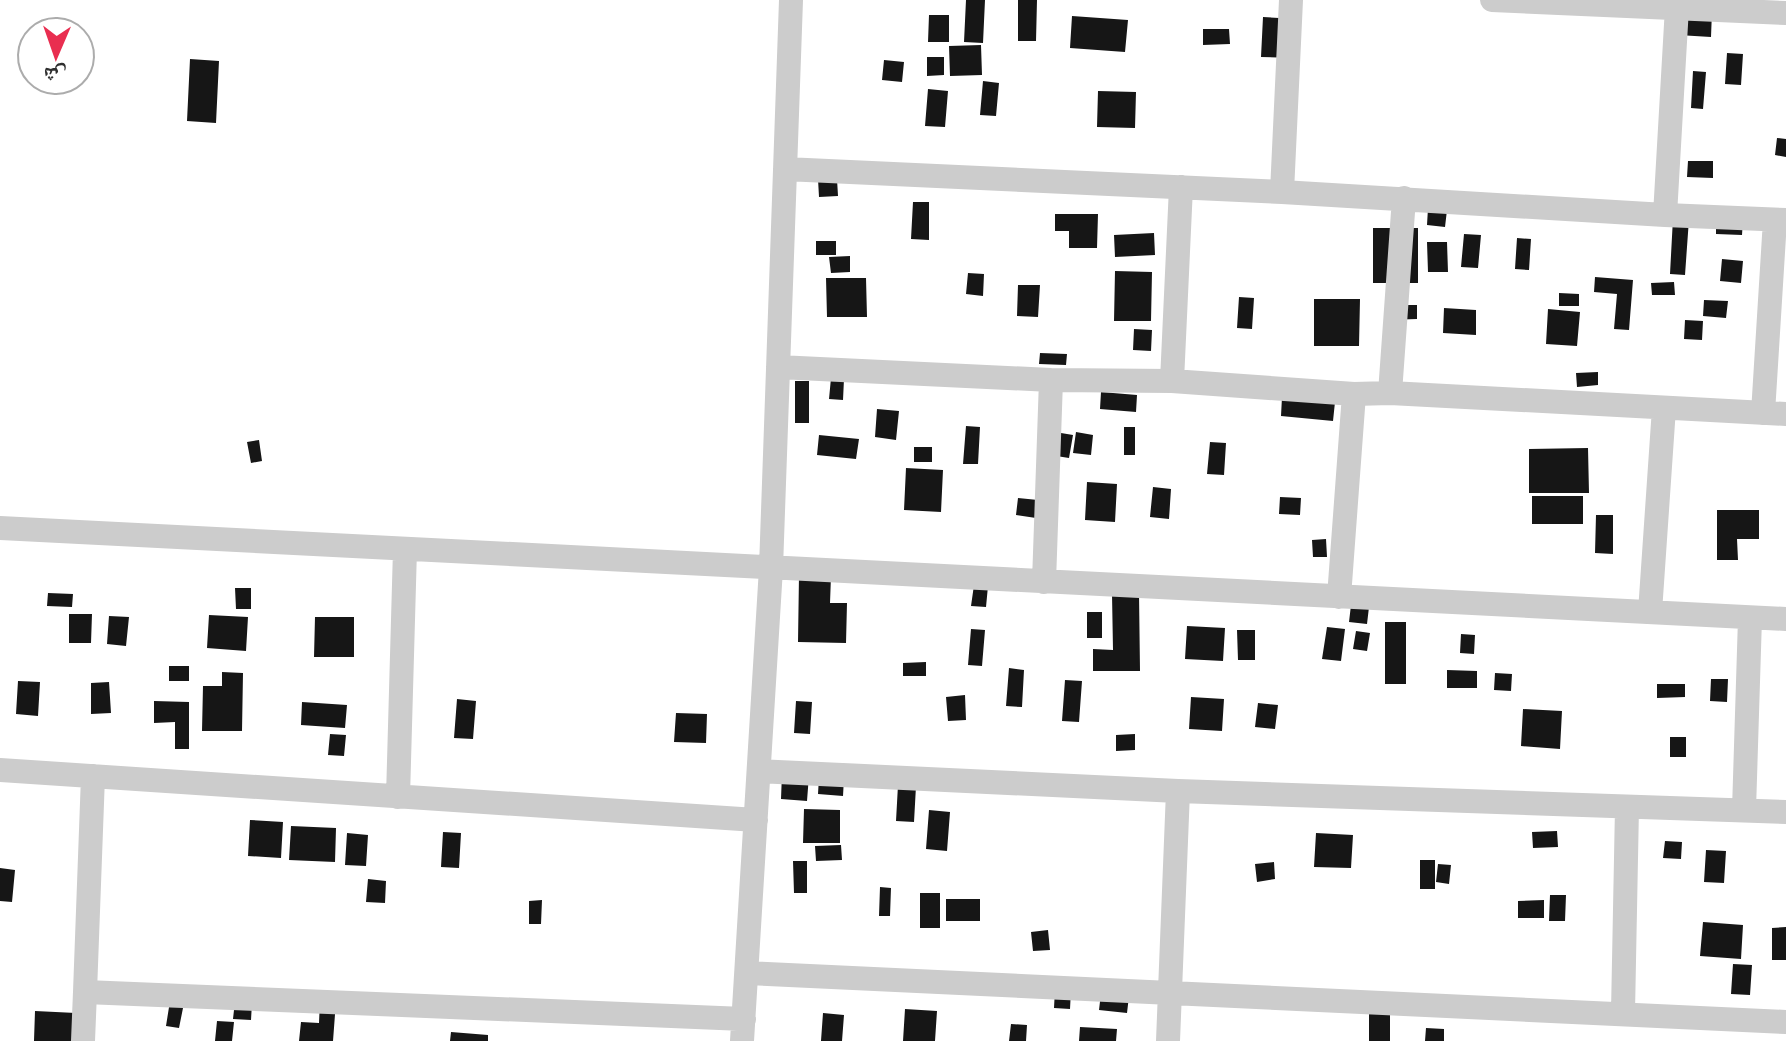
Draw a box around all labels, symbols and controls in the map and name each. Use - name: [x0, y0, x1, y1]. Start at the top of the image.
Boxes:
- north arrow: [16, 16, 96, 96]
- text: ش: [43, 62, 67, 90]

